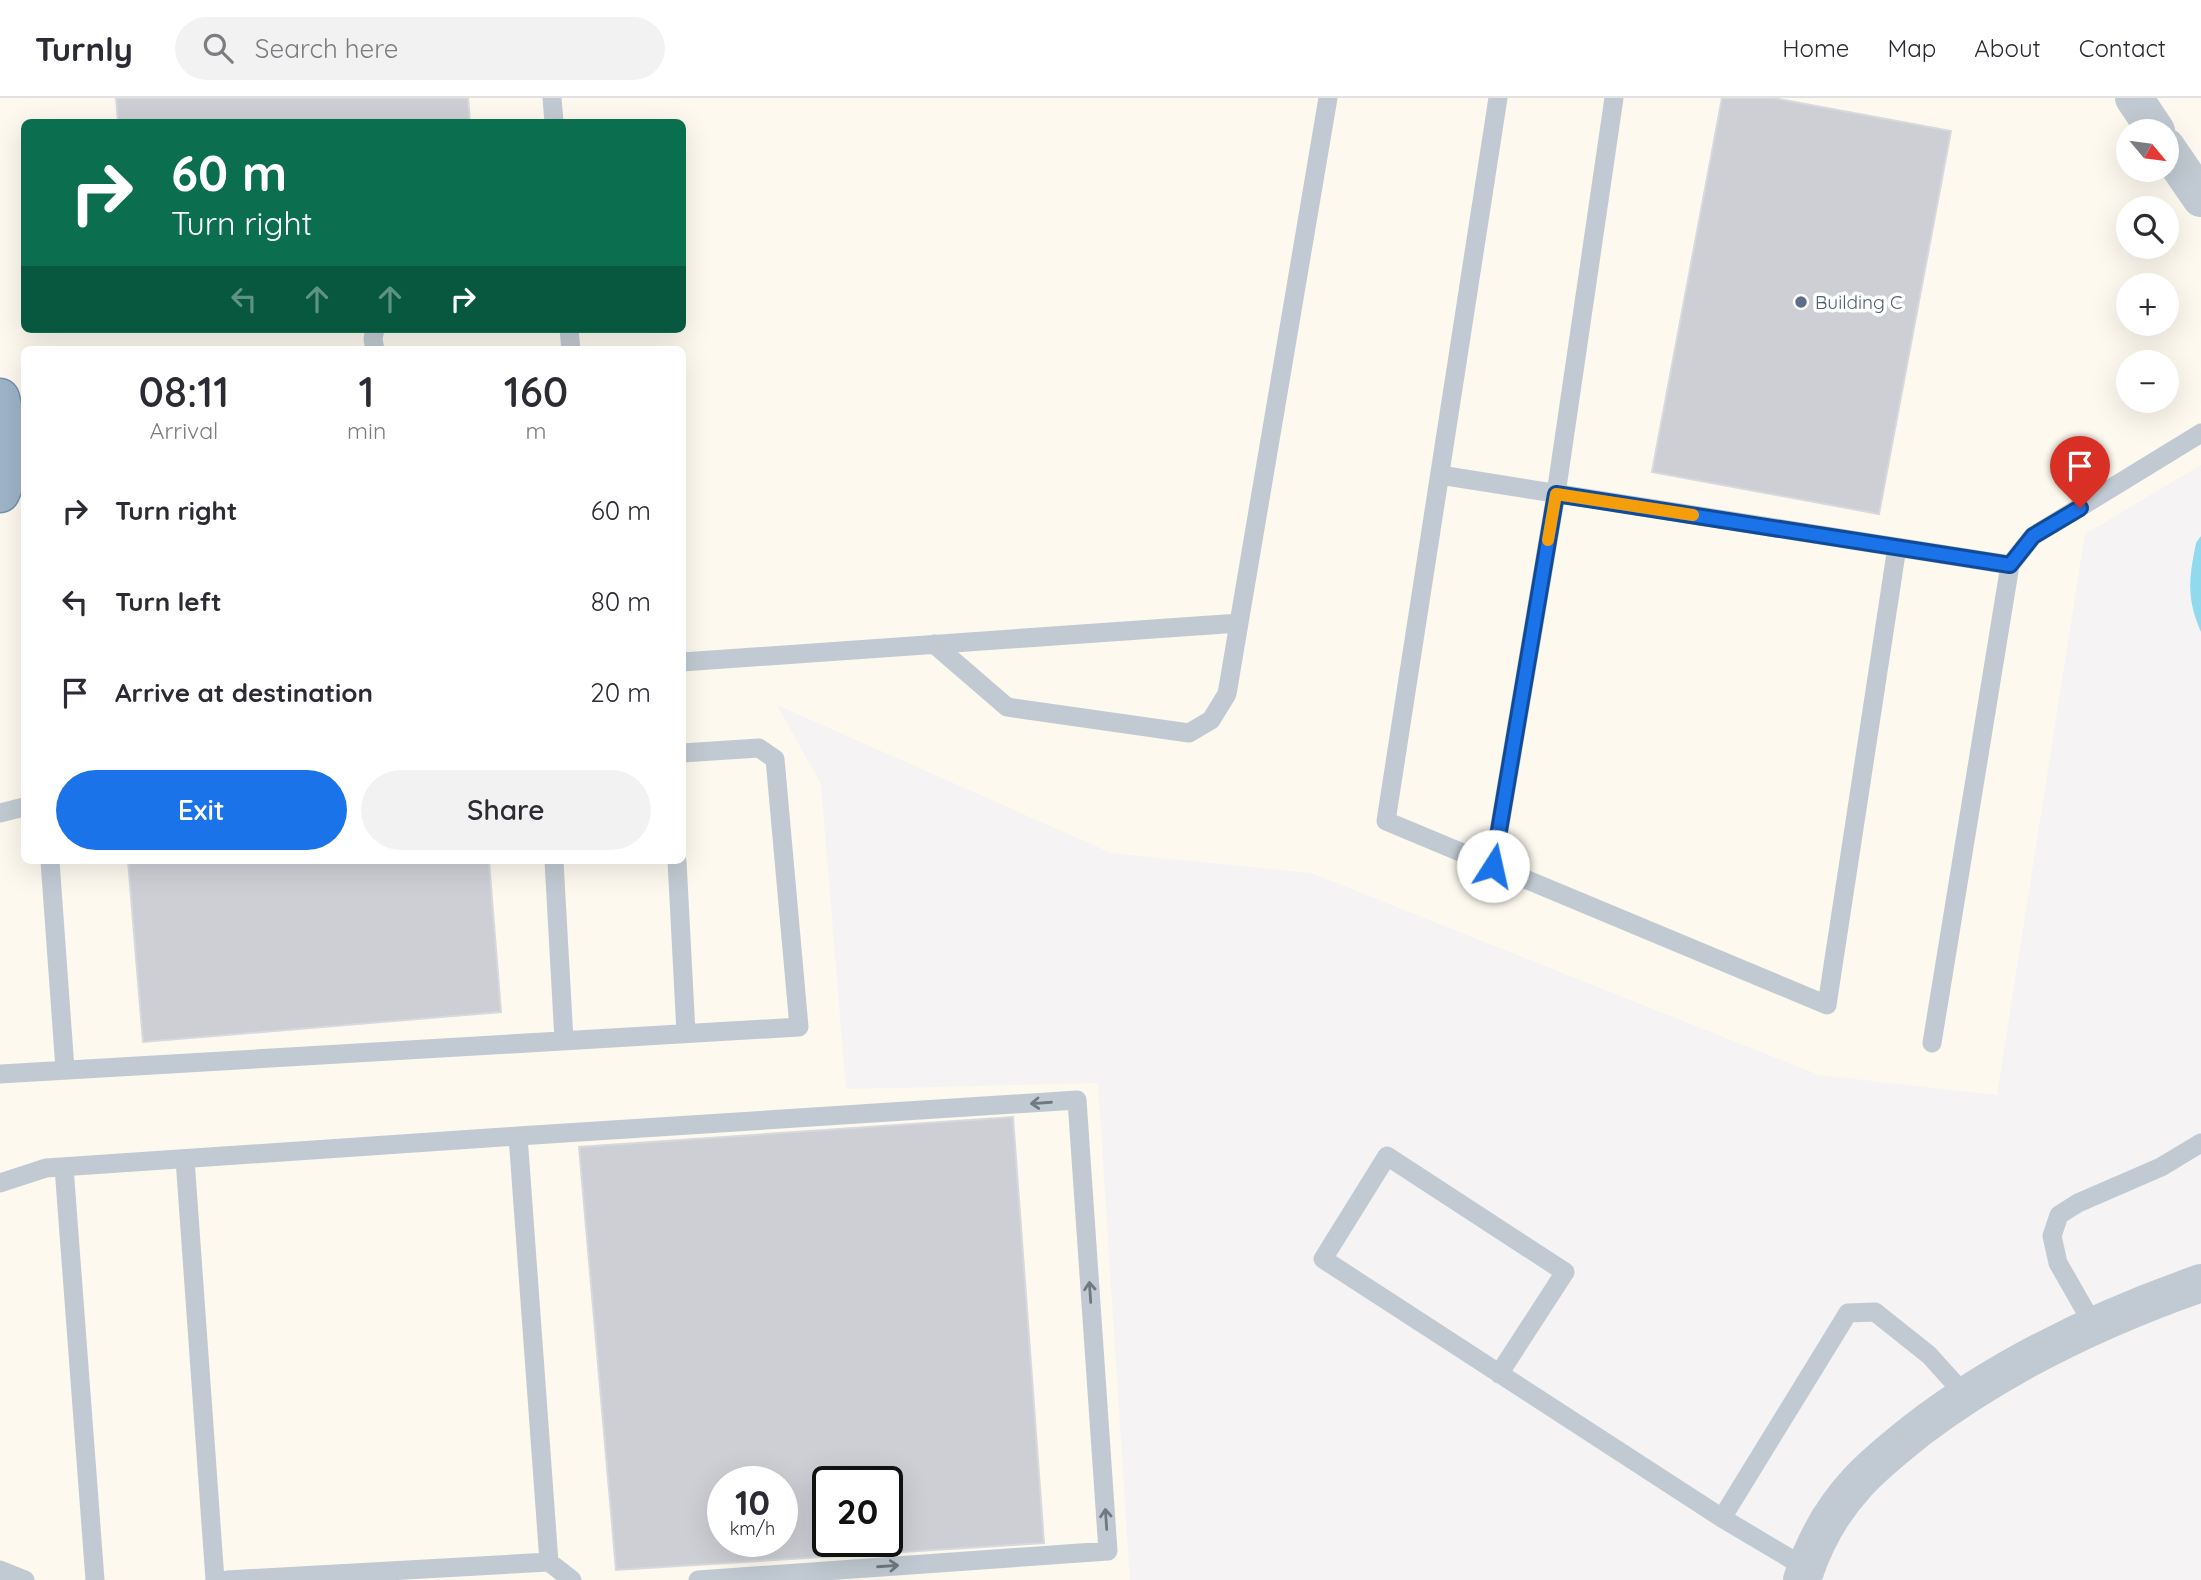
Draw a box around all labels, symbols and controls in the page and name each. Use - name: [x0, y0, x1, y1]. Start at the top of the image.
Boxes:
- search box: [175, 17, 665, 80]
- text: Turnly: [35, 28, 133, 69]
- icon: search: [199, 29, 237, 67]
- text: Search here: [255, 32, 398, 65]
- text: Home: [1782, 33, 1849, 63]
- text: Map: [1887, 33, 1936, 63]
- text: About: [1974, 33, 2041, 63]
- text: Contact: [2079, 33, 2166, 63]
- north arrow: [2116, 119, 2179, 182]
- map controls: [2116, 119, 2179, 413]
- text: 60 m: [171, 142, 287, 203]
- icon: right: [56, 147, 147, 238]
- button: search: [2116, 196, 2179, 259]
- text: Turn right: [171, 203, 312, 243]
- button: +: [2116, 273, 2179, 336]
- icon: left: [225, 280, 263, 318]
- icon: ahead: [298, 280, 336, 318]
- icon: ahead: [371, 280, 409, 318]
- icon: right: [444, 280, 482, 318]
- place label: Building C: [1815, 290, 1902, 314]
- marker: Building C: [1793, 294, 1809, 310]
- button: −: [2116, 350, 2179, 413]
- text: 08:11: [139, 365, 229, 418]
- text: 1: [359, 365, 375, 418]
- text: 160: [504, 365, 568, 418]
- text: Arrival: [150, 416, 218, 445]
- text: min: [347, 416, 386, 445]
- text: m: [526, 416, 547, 445]
- pin: [2050, 436, 2110, 508]
- icon: arrive: [2061, 447, 2099, 485]
- icon: right: [56, 492, 94, 530]
- text: Turn right: [115, 494, 237, 527]
- text: 60 m: [591, 494, 651, 527]
- icon: left: [56, 583, 94, 621]
- text: Turn left: [115, 585, 222, 618]
- text: 80 m: [591, 585, 651, 618]
- icon: arrive: [56, 674, 94, 712]
- text: Arrive at destination: [115, 676, 373, 709]
- text: 20 m: [590, 676, 651, 709]
- button: Exit: [56, 770, 347, 850]
- button: Share: [361, 770, 651, 850]
- position arrow: [1456, 829, 1530, 903]
- one-way arrow: [1030, 1096, 1053, 1109]
- one-way arrow: [1083, 1281, 1096, 1304]
- speed limit sign: 20: [812, 1466, 903, 1557]
- text: 10: [735, 1480, 770, 1524]
- one-way arrow: [1099, 1508, 1112, 1531]
- text: km/h: [730, 1517, 775, 1540]
- one-way arrow: [877, 1560, 900, 1573]

